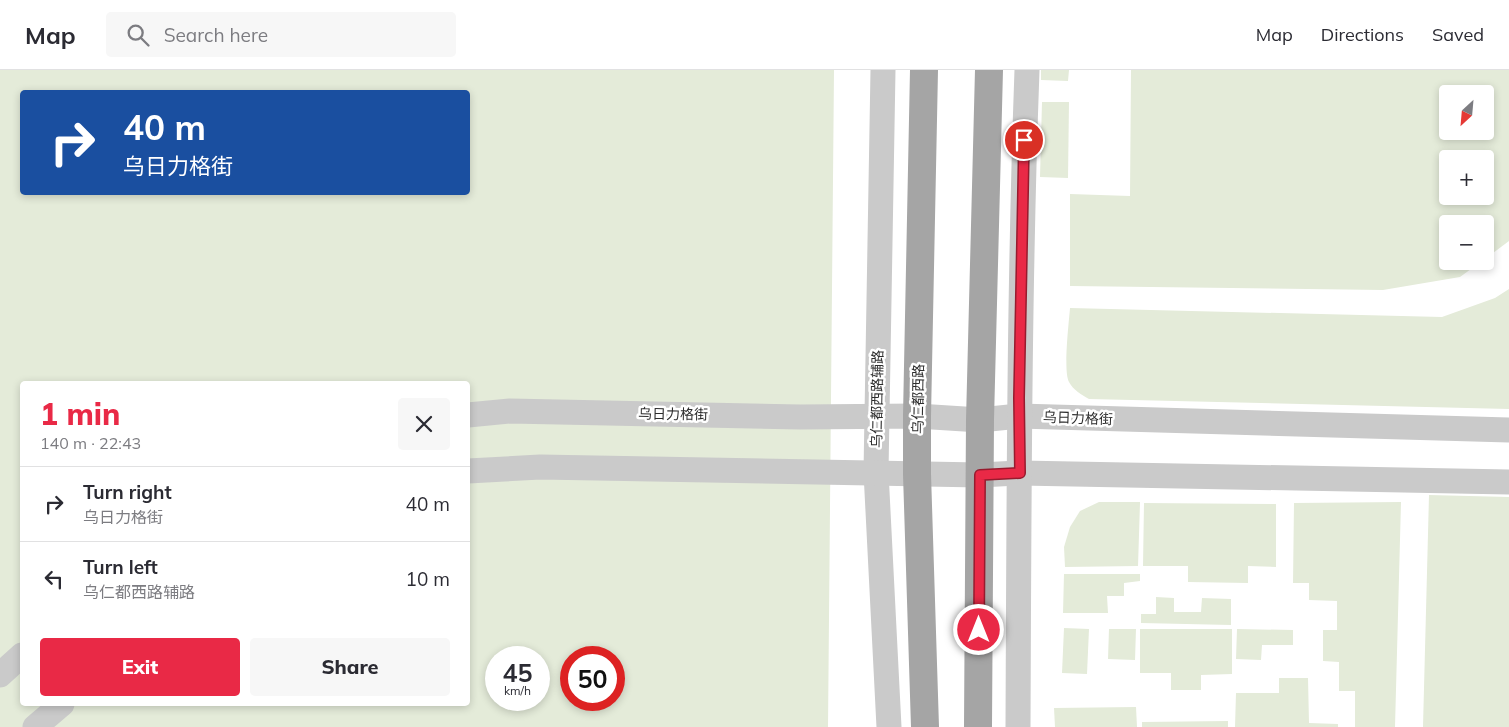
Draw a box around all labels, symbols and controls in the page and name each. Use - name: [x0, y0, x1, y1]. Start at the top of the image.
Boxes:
- search box: [106, 12, 456, 57]
- text: Map: [25, 20, 76, 50]
- icon: search: [124, 21, 152, 49]
- text: Search here: [164, 23, 268, 47]
- text: Map: [1256, 23, 1293, 46]
- text: Directions: [1321, 23, 1404, 46]
- text: Saved: [1432, 23, 1484, 46]
- north arrow: [1439, 85, 1494, 140]
- map controls: [1439, 85, 1494, 270]
- text: 40 m: [123, 105, 206, 149]
- icon: right: [40, 110, 105, 175]
- pin: [1003, 119, 1045, 161]
- icon: arrive: [1010, 126, 1038, 154]
- button: +: [1439, 150, 1494, 205]
- text: 乌日力格街: [123, 152, 233, 180]
- button: −: [1439, 215, 1494, 270]
- street label: 乌仁都西路辅路: [867, 350, 887, 448]
- street label: 乌仁都西路: [908, 364, 928, 434]
- text: 1 min: [40, 395, 120, 433]
- button: close: [398, 398, 450, 450]
- street label: 乌日力格街: [638, 404, 708, 424]
- street label: 乌日力格街: [1043, 408, 1113, 428]
- text: 140 m · 22:43: [40, 433, 141, 453]
- text: Turn right: [83, 480, 172, 504]
- icon: right: [40, 490, 68, 518]
- text: 40 m: [406, 492, 450, 516]
- text: 乌日力格街: [83, 507, 163, 527]
- text: Turn left: [83, 555, 158, 579]
- icon: left: [40, 565, 68, 593]
- text: 10 m: [406, 567, 450, 591]
- text: 乌仁都西路辅路: [83, 582, 195, 602]
- position arrow: [952, 603, 1004, 655]
- button: Exit: [40, 638, 240, 696]
- button: Share: [250, 638, 450, 696]
- speed limit sign: 50: [560, 646, 625, 711]
- text: 45: [502, 657, 533, 688]
- text: km/h: [504, 683, 531, 698]

